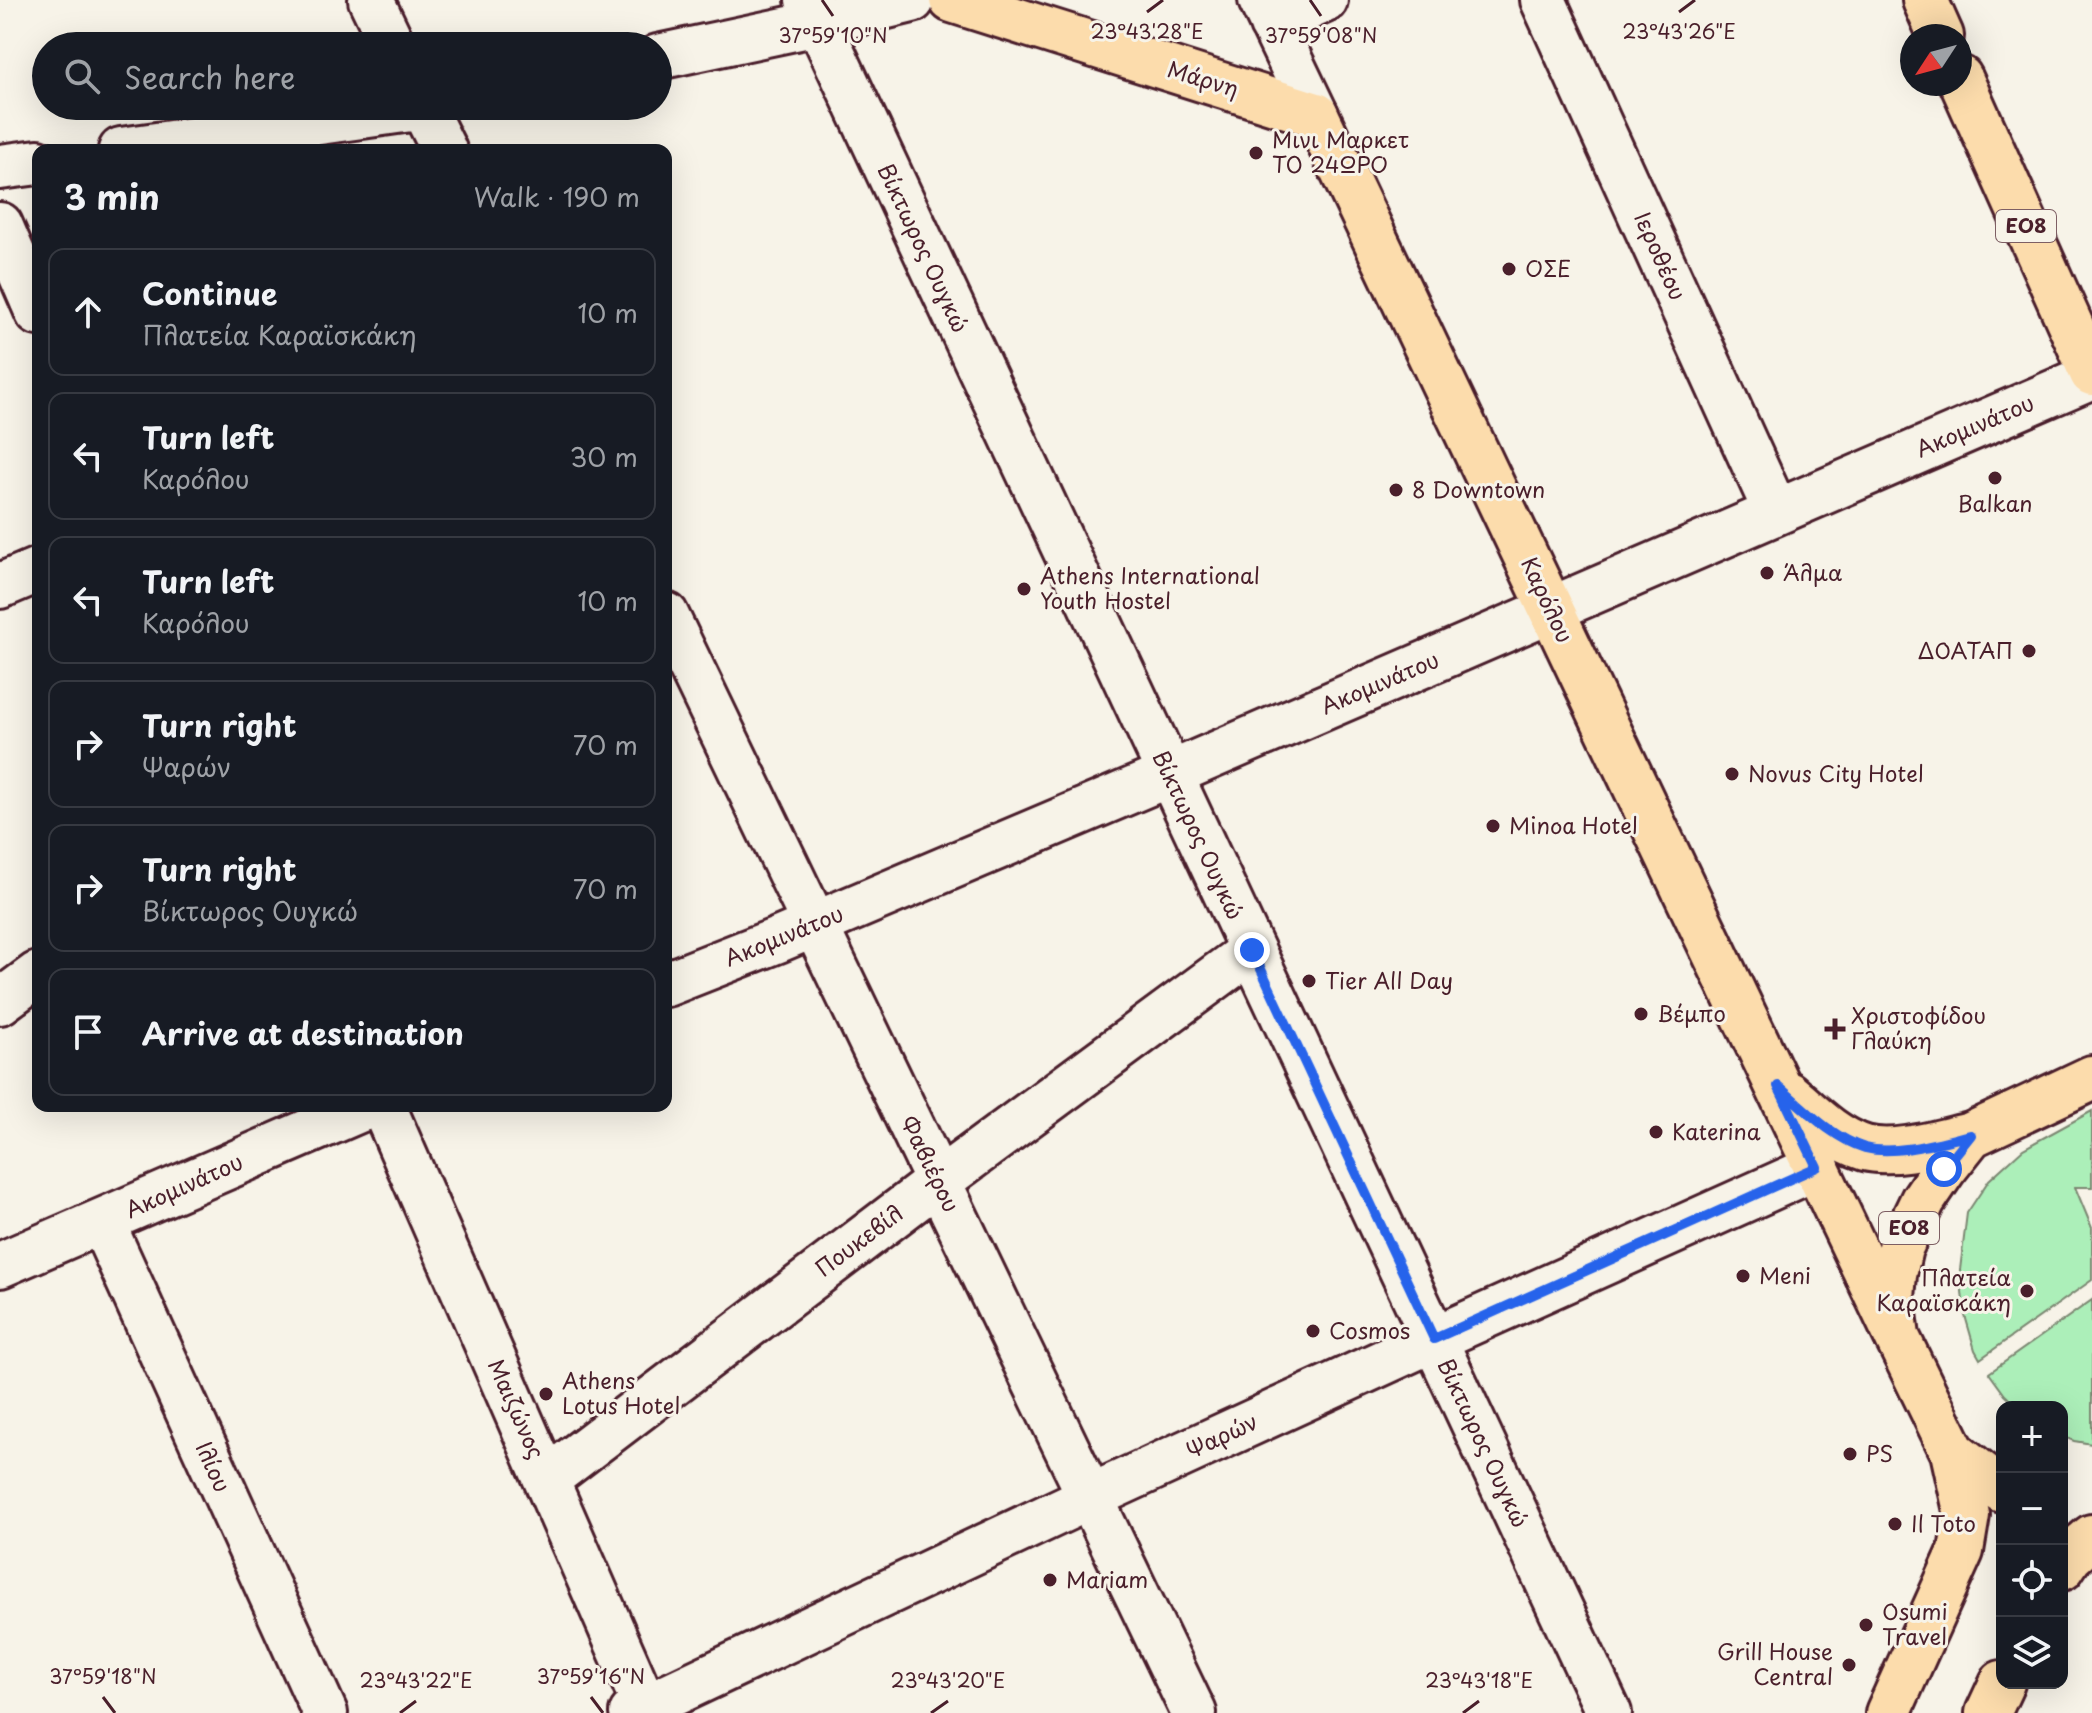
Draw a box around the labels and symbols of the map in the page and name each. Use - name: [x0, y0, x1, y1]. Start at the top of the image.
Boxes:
- text: 23°43'28"E: [1090, 16, 1204, 46]
- text: 23°43'26"E: [1622, 16, 1736, 46]
- text: 37°59'10"N: [778, 20, 888, 50]
- text: 37°59'08"N: [1265, 20, 1377, 50]
- north arrow: [1900, 24, 1972, 96]
- street label: Μάρνη: [1164, 51, 1243, 104]
- place label: Μινι Μαρκετ ΤΟ 24ΩΡΟ: [1272, 122, 1410, 180]
- marker: Μινι Μαρκετ ΤΟ 24ΩΡΟ: [1247, 144, 1265, 162]
- street label: Βίκτωρος Ουγκώ: [871, 158, 978, 337]
- street label: Ιεροθέου: [1627, 206, 1696, 305]
- road number: ΕΟ8: [1996, 210, 2056, 242]
- place label: ΟΣΕ: [1525, 251, 1571, 284]
- marker: ΟΣΕ: [1500, 260, 1518, 278]
- street label: Ακομινάτου: [1910, 385, 2039, 464]
- marker: Balkan: [1986, 469, 2004, 487]
- place label: 8 Downtown: [1412, 472, 1545, 505]
- marker: 8 Downtown: [1387, 481, 1405, 499]
- place label: Balkan: [1957, 486, 2033, 519]
- street label: Καρόλου: [1514, 551, 1583, 648]
- place label: Άλμα: [1783, 555, 1842, 588]
- place label: Athens International Youth Hostel: [1040, 558, 1260, 616]
- marker: Άλμα: [1758, 564, 1776, 582]
- marker: Athens International Youth Hostel: [1015, 580, 1033, 598]
- place label: ΔΟΑΤΑΠ: [1918, 633, 2013, 666]
- street label: Ακομινάτου: [1315, 642, 1444, 721]
- marker: ΔΟΑΤΑΠ: [2020, 642, 2038, 660]
- street label: Βίκτωρος Ουγκώ: [1146, 745, 1253, 924]
- place label: Novus City Hotel: [1748, 756, 1924, 789]
- marker: Novus City Hotel: [1723, 765, 1741, 783]
- place label: Minoa Hotel: [1509, 808, 1638, 841]
- marker: Minoa Hotel: [1484, 817, 1502, 835]
- street label: Ακομινάτου: [719, 896, 848, 973]
- route end: [1234, 932, 1270, 968]
- place label: Tier All Day: [1325, 963, 1453, 996]
- marker: Tier All Day: [1300, 972, 1318, 990]
- place label: Βέμπο: [1657, 996, 1726, 1029]
- place label: Χριστοφίδου Γλαύκη: [1851, 998, 1986, 1056]
- marker: Βέμπο: [1632, 1005, 1650, 1023]
- marker: Χριστοφίδου Γλαύκη: [1826, 1020, 1844, 1038]
- street label: Φαβιέρου: [894, 1110, 969, 1217]
- place label: Katerina: [1672, 1114, 1761, 1147]
- marker: Katerina: [1647, 1123, 1665, 1141]
- street label: Ακομινάτου: [119, 1144, 247, 1225]
- route start: [1926, 1151, 1962, 1187]
- street label: Πουκεβίλ: [807, 1196, 909, 1284]
- road number: ΕΟ8: [1879, 1212, 1939, 1244]
- place label: Meni: [1759, 1258, 1811, 1291]
- place label: Πλατεία Καραϊσκάκη: [1876, 1260, 2011, 1318]
- marker: Meni: [1734, 1267, 1752, 1285]
- marker: Πλατεία Καραϊσκάκη: [2018, 1282, 2036, 1300]
- place label: Cosmos: [1329, 1313, 1410, 1346]
- marker: Cosmos: [1304, 1322, 1322, 1340]
- street label: Μαιζώνος: [481, 1353, 554, 1463]
- street label: Βίκτωρος Ουγκώ: [1431, 1353, 1538, 1532]
- place label: Athens Lotus Hotel: [562, 1363, 680, 1421]
- marker: Athens Lotus Hotel: [537, 1385, 555, 1403]
- street label: Ψαρών: [1180, 1404, 1263, 1466]
- street label: Ιλίου: [189, 1436, 240, 1497]
- place label: PS: [1866, 1436, 1893, 1469]
- marker: PS: [1841, 1445, 1859, 1463]
- place label: Il Toto: [1911, 1506, 1976, 1539]
- marker: Il Toto: [1886, 1515, 1904, 1533]
- place label: Mariam: [1066, 1562, 1148, 1595]
- marker: Mariam: [1041, 1571, 1059, 1589]
- place label: Osumi Travel: [1882, 1594, 1948, 1652]
- marker: Osumi Travel: [1857, 1616, 1875, 1634]
- place label: Grill House Central: [1717, 1634, 1833, 1692]
- marker: Grill House Central: [1840, 1656, 1858, 1674]
- text: 37°59'18"N: [49, 1661, 157, 1691]
- text: 37°59'16"N: [537, 1661, 645, 1691]
- text: 23°43'22"E: [359, 1665, 473, 1695]
- text: 23°43'20"E: [891, 1665, 1005, 1695]
- text: 23°43'18"E: [1425, 1665, 1533, 1695]

